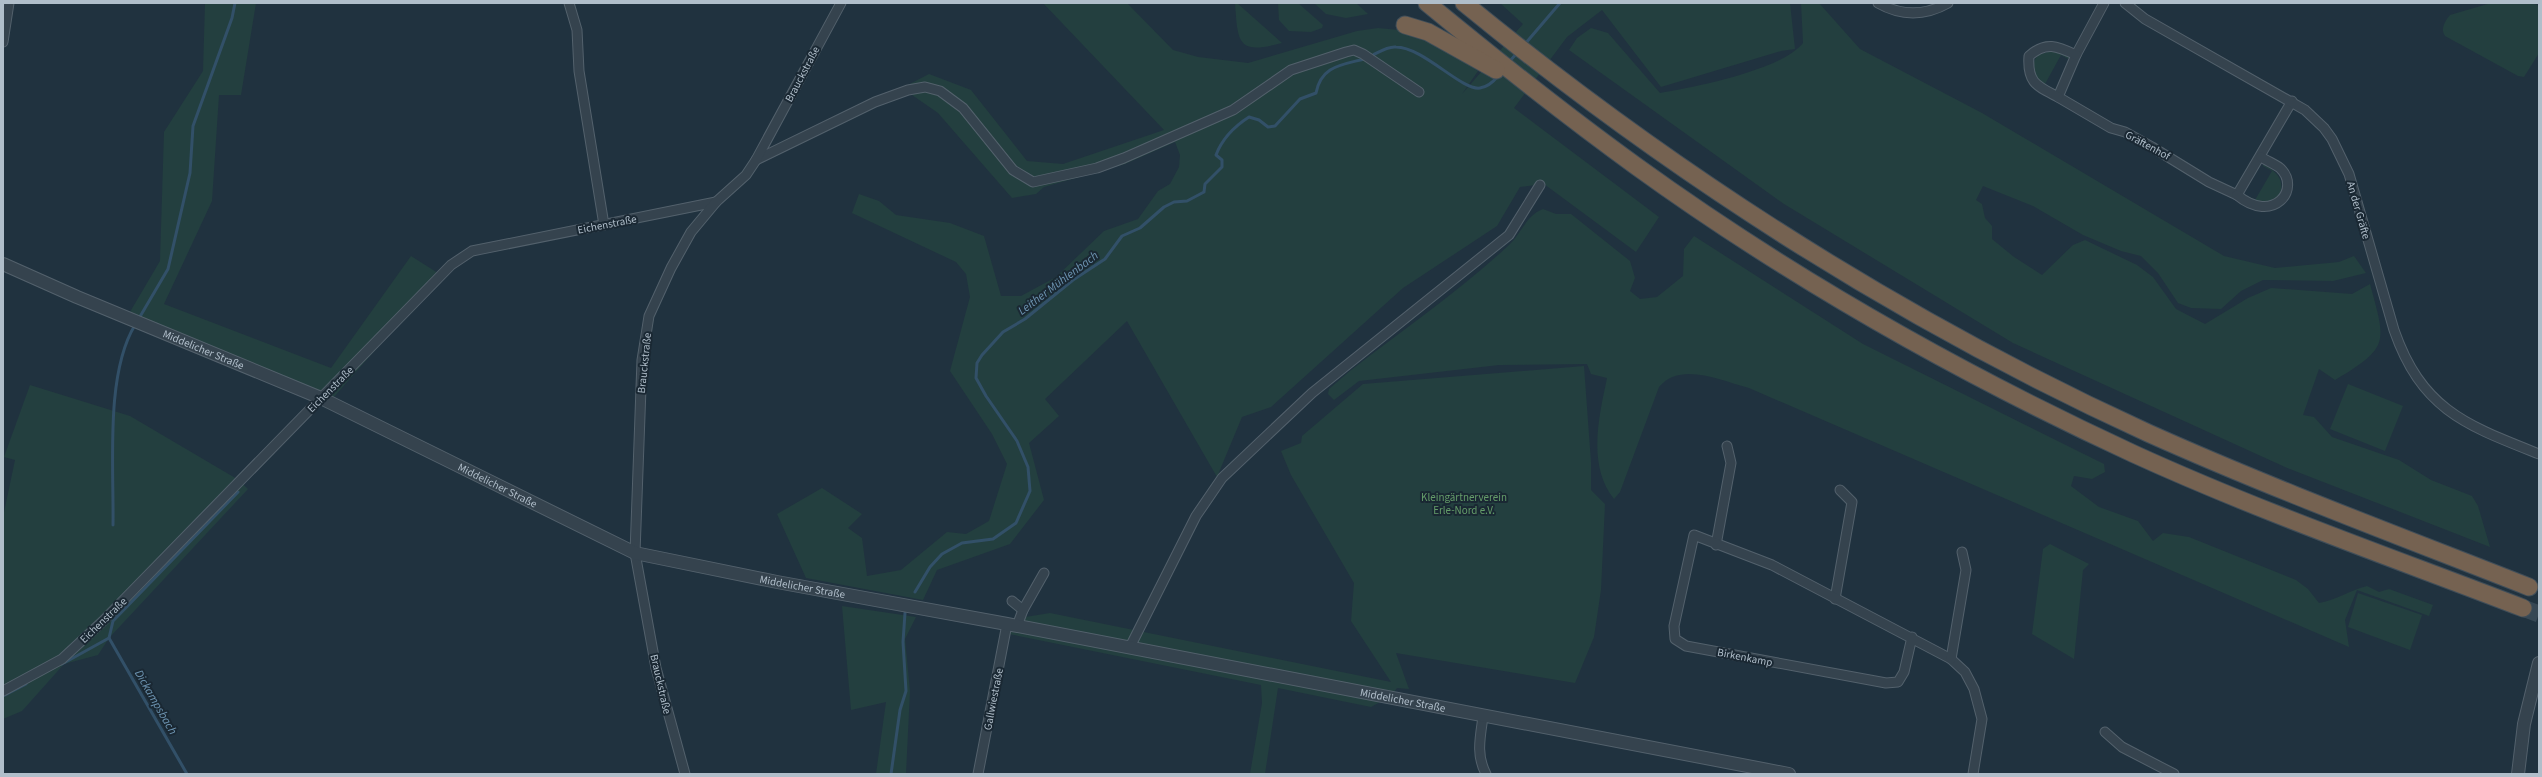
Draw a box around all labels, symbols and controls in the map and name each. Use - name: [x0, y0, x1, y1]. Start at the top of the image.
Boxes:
- street label: Brauckstraße: [781, 43, 824, 105]
- street label: Gräftenhof: [2123, 127, 2174, 164]
- street label: An der Gräfte: [2343, 179, 2374, 241]
- street label: Eichenstraße: [576, 211, 638, 238]
- water label: Leither Mühlenbach: [1015, 247, 1102, 319]
- street label: Middelicher Straße: [160, 326, 247, 374]
- street label: Brauckstraße: [634, 331, 655, 394]
- street label: Eichenstraße: [304, 362, 357, 416]
- street label: Middelicher Straße: [455, 460, 540, 512]
- park label: Kleingärtnerverein Erle-Nord e.V.: [1421, 490, 1507, 518]
- street label: Middelicher Straße: [758, 572, 847, 602]
- street label: Eichenstraße: [77, 594, 131, 647]
- street label: Birkenkamp: [1716, 645, 1774, 670]
- street label: Brauckstraße: [646, 653, 675, 716]
- street label: Gallwiestraße: [980, 666, 1007, 731]
- water label: Dickampsbach: [130, 667, 181, 738]
- street label: Middelicher Straße: [1359, 685, 1447, 716]

